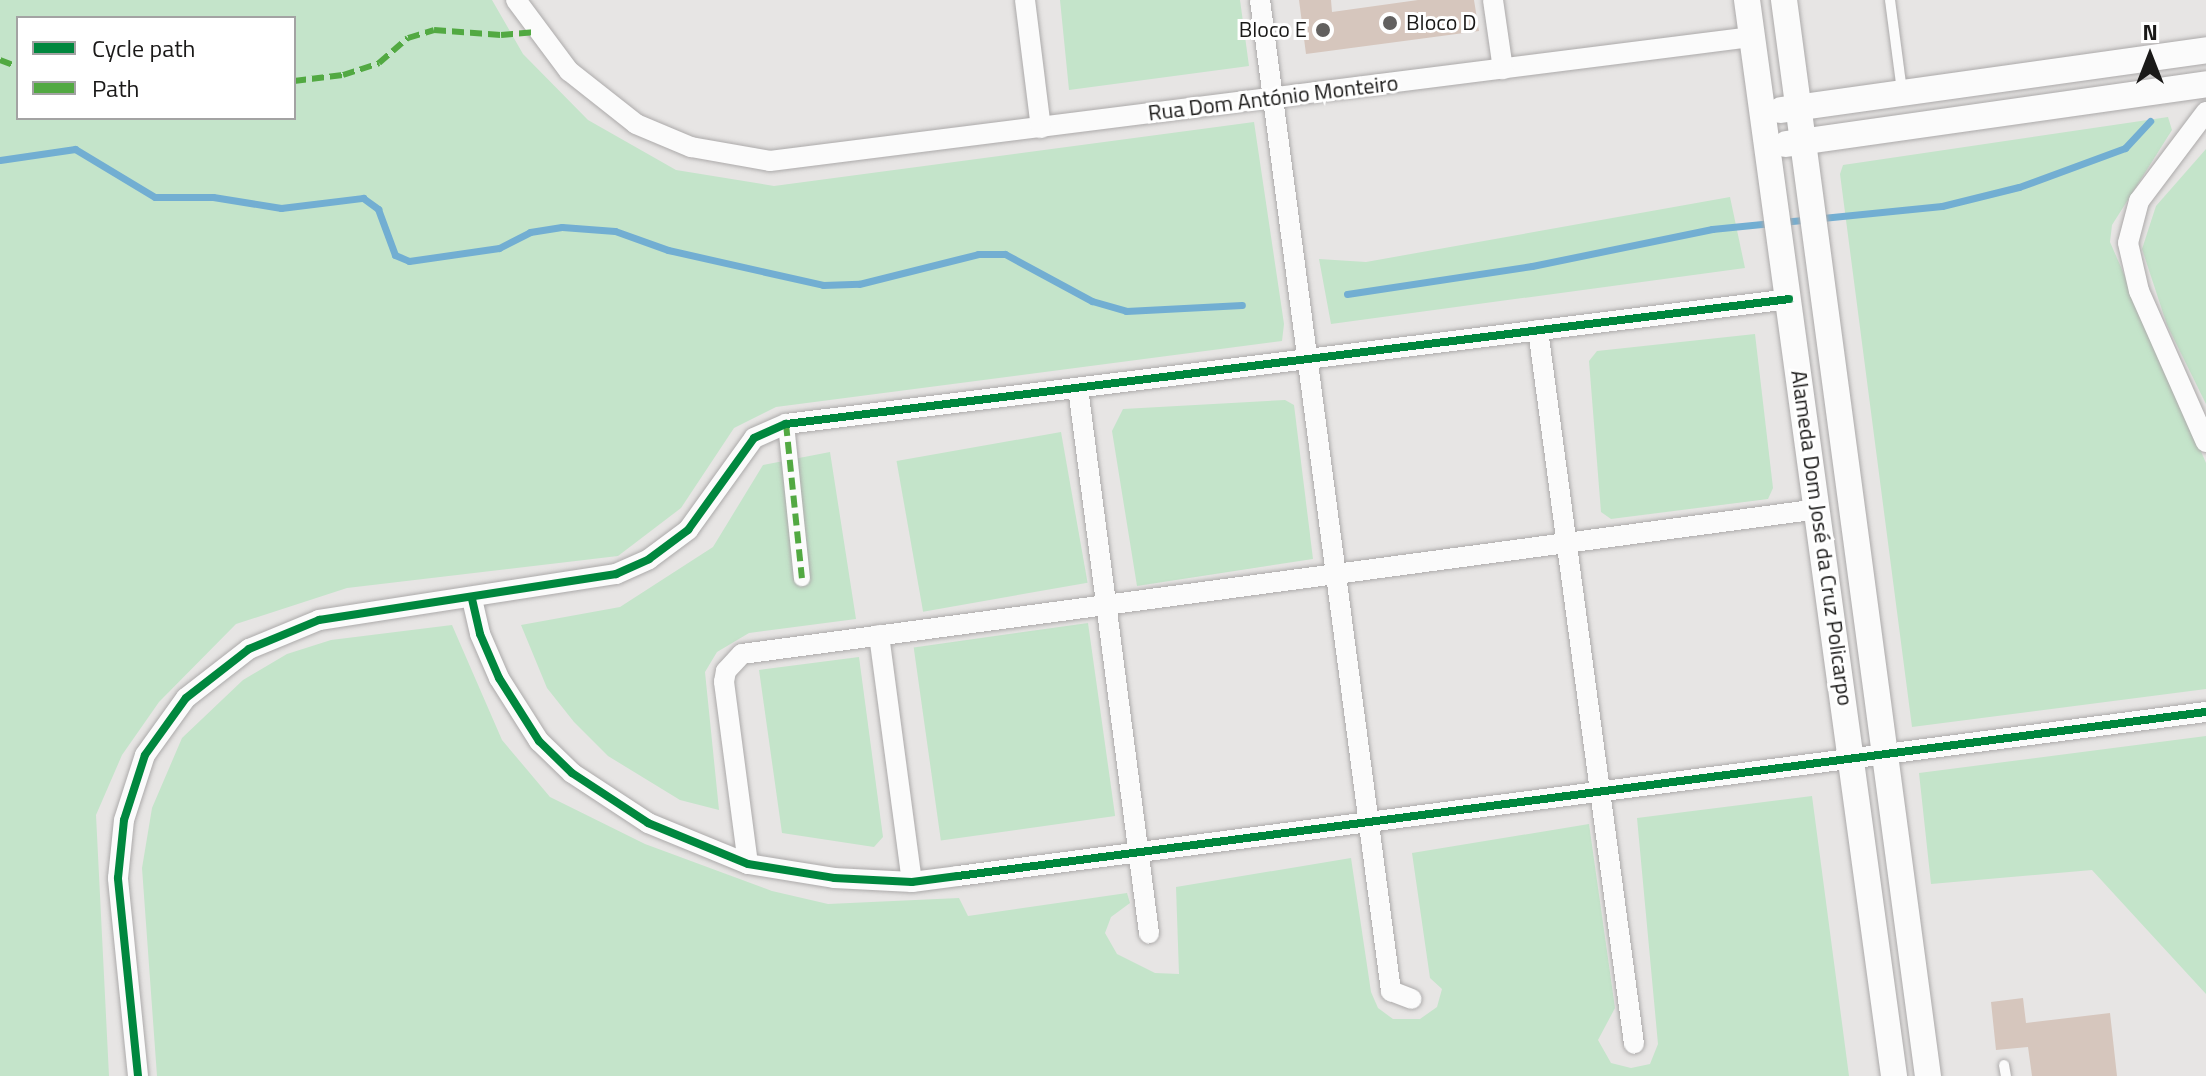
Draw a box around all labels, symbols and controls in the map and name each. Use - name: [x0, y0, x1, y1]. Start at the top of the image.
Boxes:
- place label: Bloco D: [1406, 10, 1476, 36]
- marker: Bloco D: [1381, 14, 1399, 32]
- text: N: [2142, 15, 2158, 49]
- legend: [16, 16, 296, 120]
- north arrow: [2110, 16, 2190, 96]
- place label: Bloco E: [1239, 17, 1307, 43]
- marker: Bloco E: [1314, 21, 1332, 39]
- text: Cycle path: [92, 30, 195, 66]
- text: Path: [92, 70, 139, 106]
- street label: Rua Dom António Monteiro: [1146, 70, 1400, 126]
- street label: Alameda Dom José da Cruz Policarpo: [1785, 368, 1859, 708]

